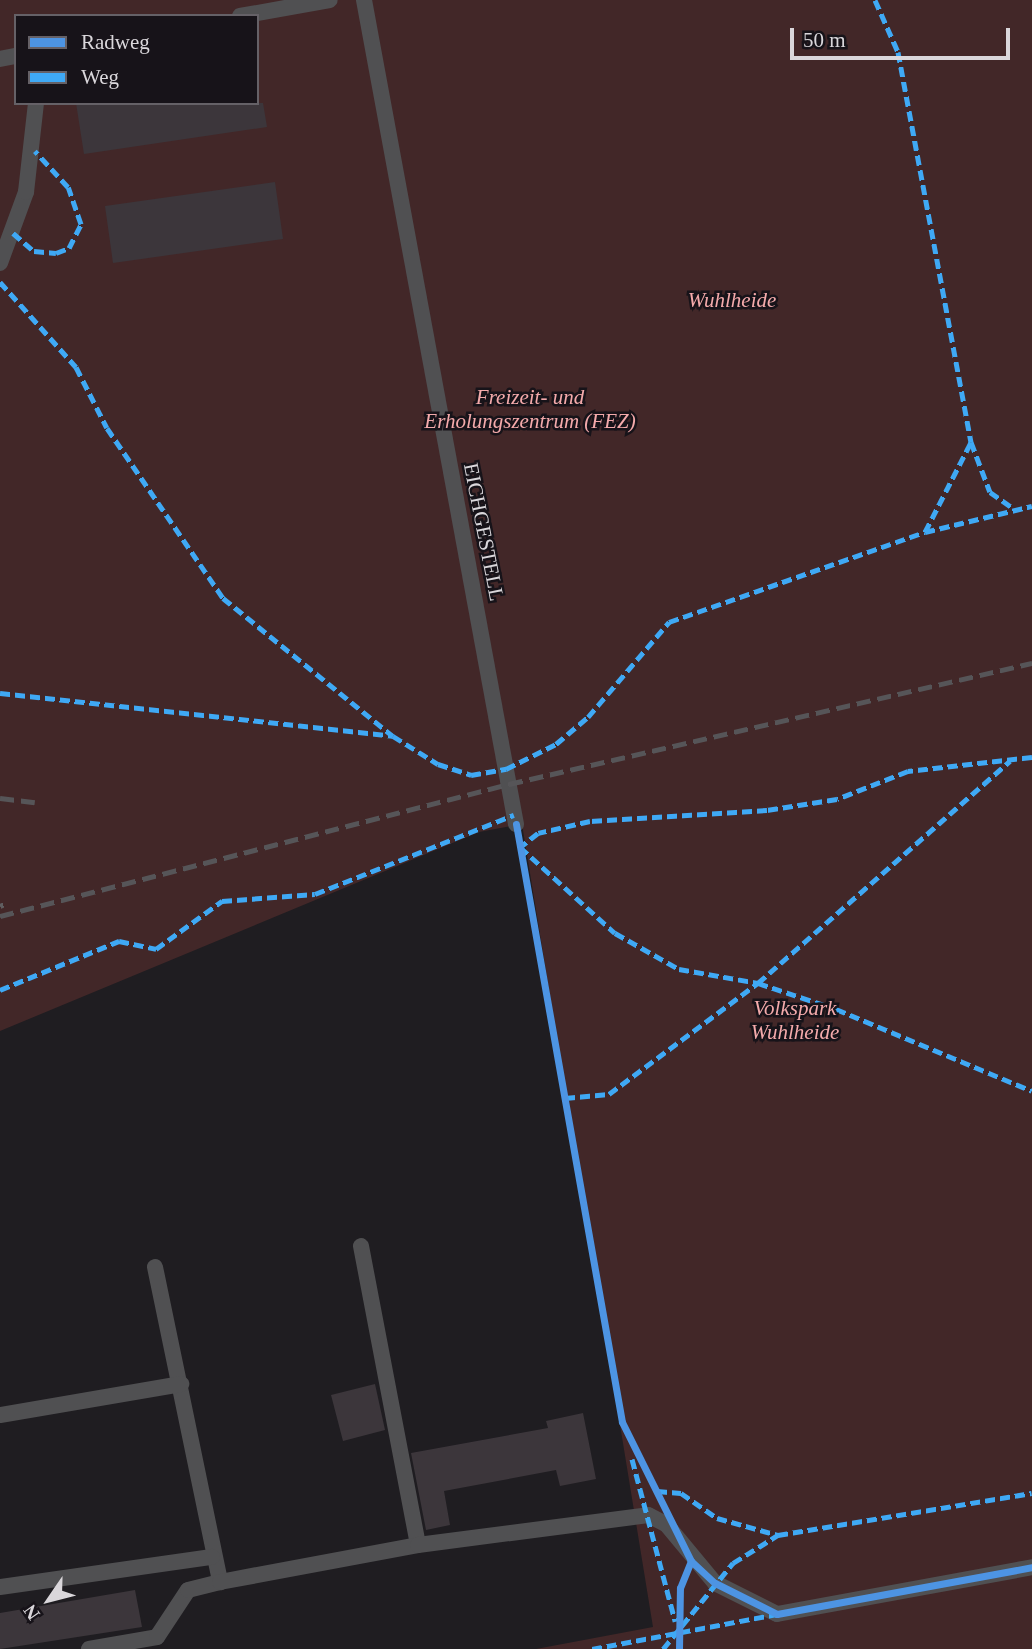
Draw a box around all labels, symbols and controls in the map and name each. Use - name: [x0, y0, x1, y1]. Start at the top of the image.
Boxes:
- legend: [14, 14, 259, 105]
- scale bar: [794, 14, 1014, 58]
- text: 50 m: [803, 28, 846, 52]
- text: Radweg: [81, 30, 150, 54]
- text: Weg: [81, 65, 119, 89]
- park label: Wuhlheide: [688, 287, 776, 313]
- park label: Freizeit- und Erholungszentrum (FEZ): [424, 384, 636, 434]
- street label: EICHGESTELL: [458, 461, 510, 603]
- park label: Volkspark Wuhlheide: [751, 995, 839, 1045]
- north arrow: [14, 1565, 84, 1635]
- text: N: [19, 1601, 44, 1624]

